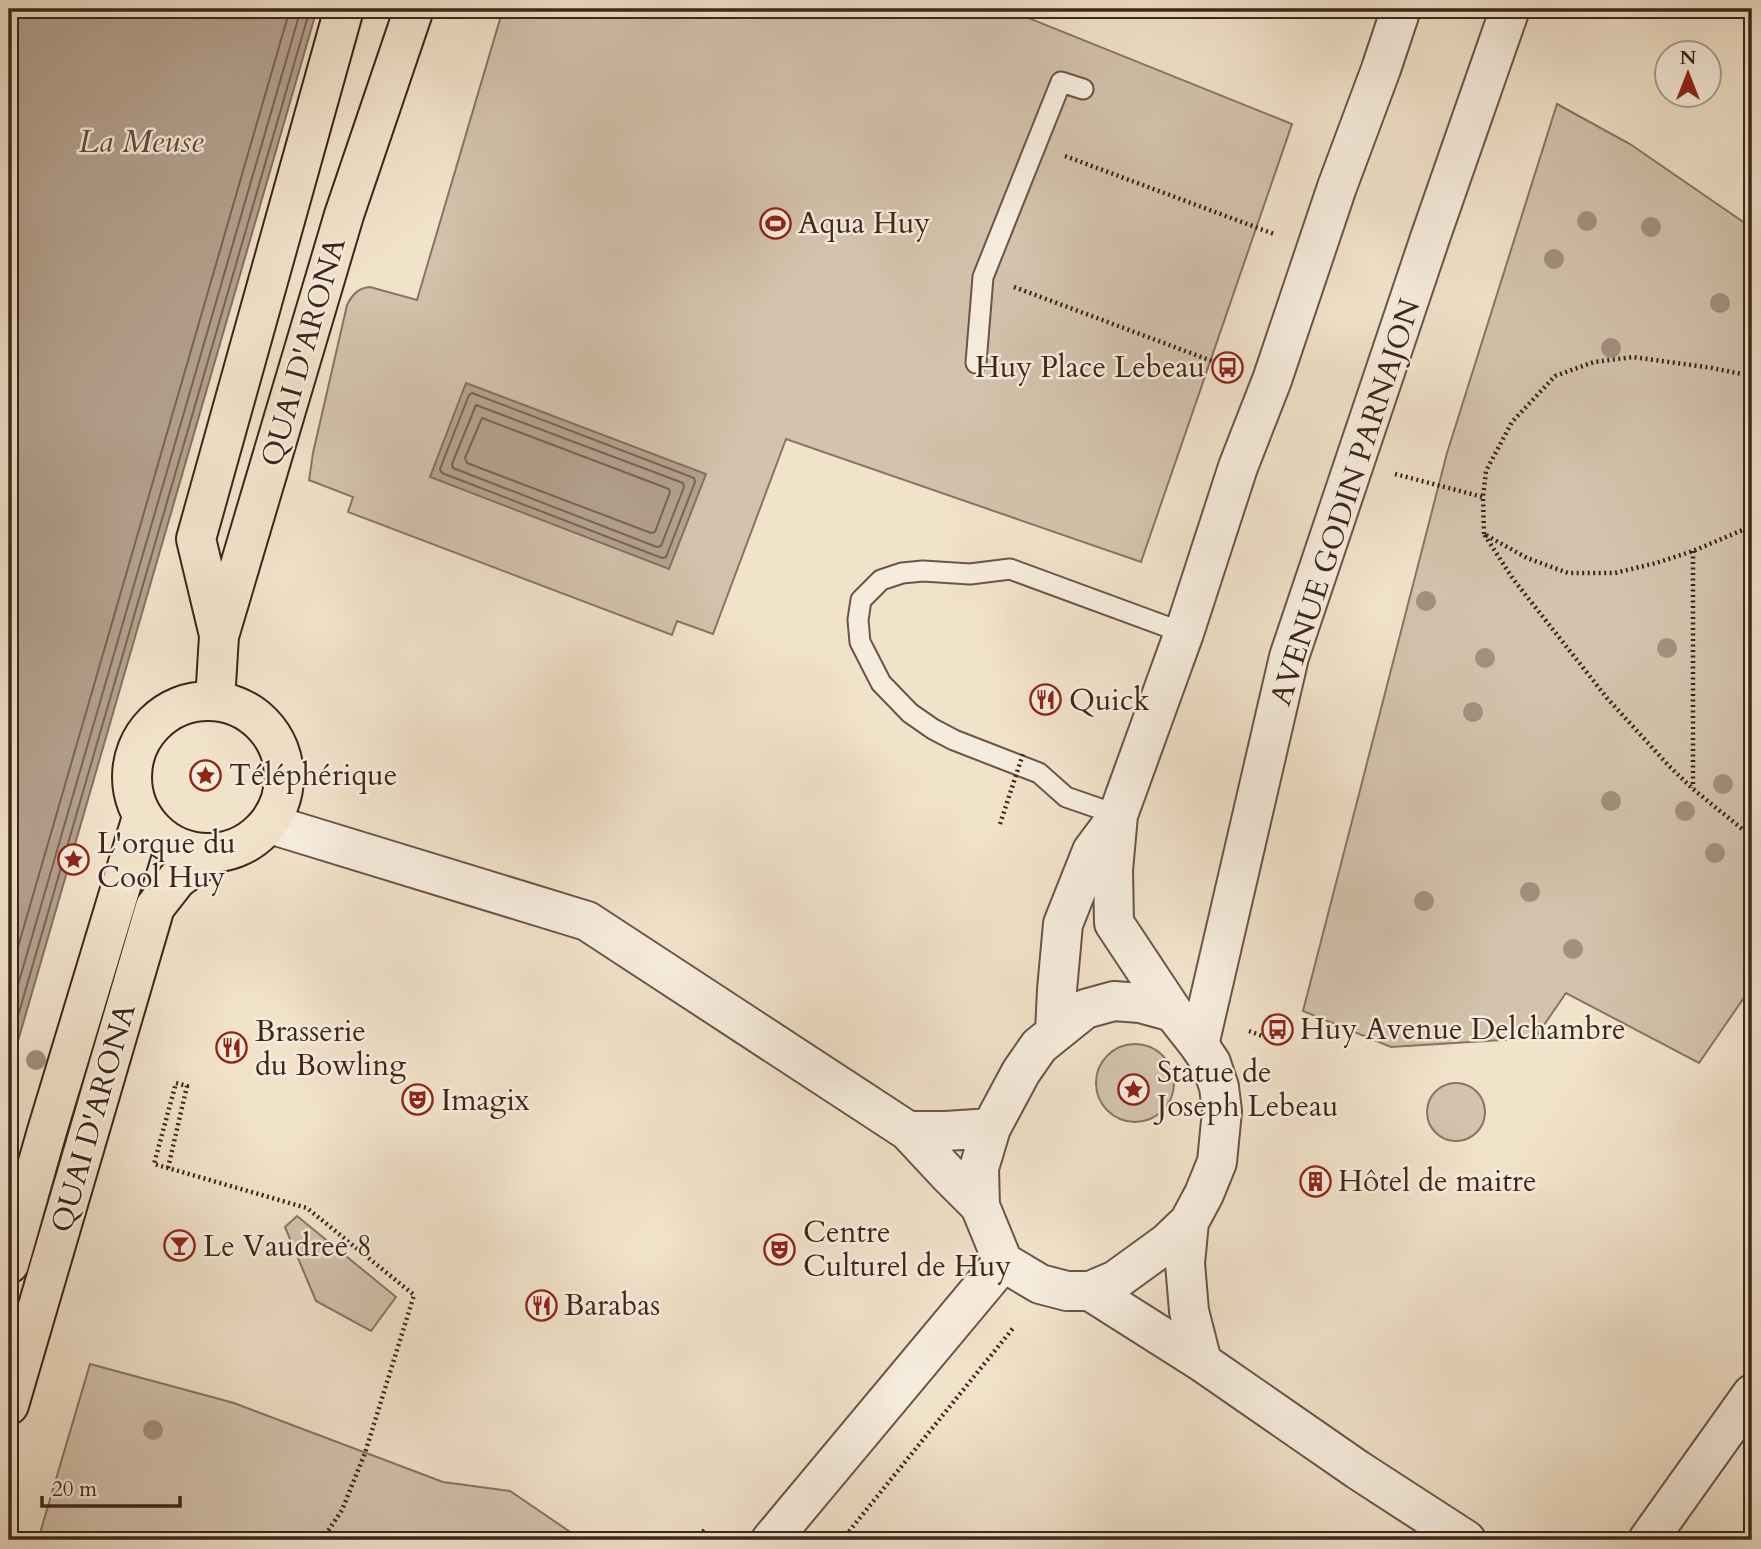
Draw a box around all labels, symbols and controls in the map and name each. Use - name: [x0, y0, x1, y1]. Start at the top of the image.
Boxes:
- north arrow: [1652, 38, 1722, 108]
- text: N: [1680, 45, 1697, 71]
- water label: La Meuse: [79, 120, 204, 164]
- place label: Aqua Huy: [798, 203, 930, 244]
- sports icon: Aqua Huy: [758, 206, 792, 240]
- street label: QUAI D'ARONA: [251, 232, 356, 471]
- street label: AVENUE GODIN PARNAJON: [1260, 293, 1431, 711]
- place label: Huy Place Lebeau: [975, 347, 1205, 388]
- bus stop icon: Huy Place Lebeau: [1211, 350, 1245, 384]
- place label: Quick: [1069, 680, 1150, 721]
- restaurant icon: Quick: [1029, 683, 1063, 717]
- place label: Téléphérique: [229, 755, 397, 796]
- place icon: Téléphérique: [189, 758, 223, 792]
- place label: L'orque du Cool Huy: [97, 823, 236, 898]
- place icon: L'orque du Cool Huy: [57, 843, 91, 877]
- street label: QUAI D'ARONA: [41, 998, 146, 1237]
- place label: Huy Avenue Delchambre: [1300, 1009, 1626, 1050]
- place label: Brasserie du Bowling: [255, 1011, 406, 1086]
- bus stop icon: Huy Avenue Delchambre: [1260, 1012, 1294, 1046]
- restaurant icon: Brasserie du Bowling: [215, 1031, 249, 1065]
- place label: Statue de Joseph Lebeau: [1153, 1052, 1338, 1127]
- place icon: Statue de Joseph Lebeau: [1117, 1072, 1151, 1106]
- place label: Imagix: [441, 1080, 530, 1121]
- theatre icon: Imagix: [401, 1083, 435, 1117]
- place label: Hôtel de maitre: [1338, 1161, 1537, 1202]
- building icon: Hôtel de maitre: [1298, 1164, 1332, 1198]
- place label: Centre Culturel de Huy: [803, 1212, 1011, 1287]
- place label: Le Vaudree 8: [203, 1226, 372, 1267]
- bar icon: Le Vaudree 8: [163, 1229, 197, 1263]
- theatre icon: Centre Culturel de Huy: [763, 1232, 797, 1266]
- place label: Barabas: [564, 1285, 660, 1326]
- restaurant icon: Barabas: [524, 1288, 558, 1322]
- scale bar: [42, 1465, 180, 1509]
- text: 20 m: [52, 1475, 97, 1504]

